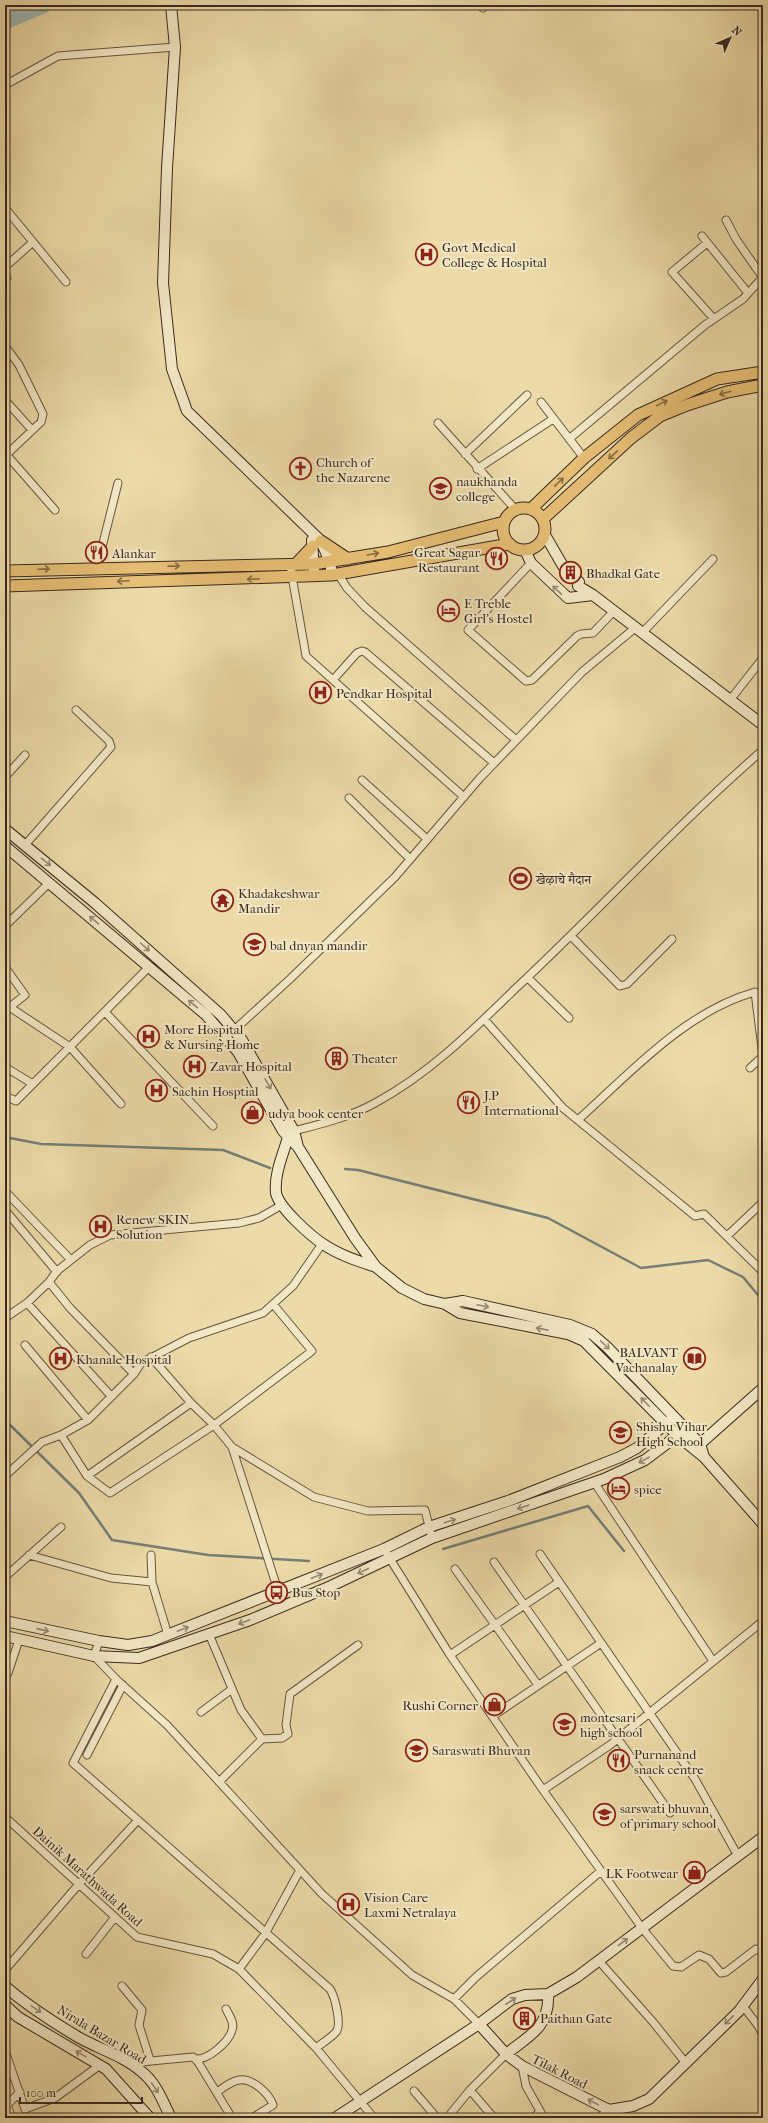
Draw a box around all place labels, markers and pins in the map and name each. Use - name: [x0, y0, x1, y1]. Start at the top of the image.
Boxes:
- place label: Govt Medical College & Hospital: [442, 240, 547, 270]
- hospital icon: Govt Medical College & Hospital: [414, 241, 440, 267]
- place label: Church of the Nazarene: [316, 455, 391, 485]
- church icon: Church of the Nazarene: [287, 456, 313, 482]
- place label: naukhanda college: [456, 474, 518, 504]
- school or university icon: naukhanda college: [428, 475, 454, 501]
- restaurant icon: Alankar: [83, 540, 109, 566]
- place label: Great Sagar Restaurant: [414, 545, 480, 575]
- place label: Alankar: [111, 546, 156, 561]
- restaurant icon: Great Sagar Restaurant: [483, 546, 509, 572]
- building icon: Bhadkal Gate: [558, 560, 584, 586]
- place label: Bhadkal Gate: [586, 566, 661, 581]
- place label: E Treble Girl's Hostel: [464, 596, 533, 626]
- hotel icon: E Treble Girl's Hostel: [435, 597, 461, 623]
- hospital icon: Pendkar Hospital: [308, 680, 334, 706]
- place label: Pendkar Hospital: [336, 686, 432, 701]
- sports icon: खेऴाचे मैदान: [507, 866, 533, 892]
- place label: खेऴाचे मैदान: [535, 872, 592, 887]
- place label: Khadakeshwar Mandir: [238, 886, 320, 916]
- temple icon: Khadakeshwar Mandir: [209, 887, 235, 913]
- school or university icon: bal dnyan mandir: [242, 932, 268, 958]
- place label: bal dnyan mandir: [269, 938, 368, 953]
- place label: More Hospital & Nursing Home: [164, 1022, 260, 1052]
- hospital icon: More Hospital & Nursing Home: [135, 1023, 161, 1049]
- building icon: Theater: [324, 1045, 350, 1071]
- place label: Theater: [352, 1051, 398, 1066]
- hospital icon: Zavar Hospital: [182, 1053, 208, 1079]
- place label: Zavar Hospital: [210, 1059, 292, 1074]
- hospital icon: Sachin Hosptial: [143, 1078, 169, 1104]
- place label: Sachin Hosptial: [172, 1084, 259, 1099]
- place label: J.P International: [483, 1088, 559, 1118]
- restaurant icon: J.P International: [456, 1089, 482, 1115]
- shop icon: udya book center: [240, 1100, 266, 1126]
- place label: udya book center: [267, 1106, 364, 1121]
- place label: Renew SKIN Solution: [116, 1212, 189, 1242]
- hospital icon: Renew SKIN Solution: [88, 1213, 114, 1239]
- place label: BALVANT Vachanalay: [614, 1345, 679, 1375]
- hospital icon: Khanale Hospital: [47, 1346, 73, 1372]
- library icon: BALVANT Vachanalay: [681, 1346, 707, 1372]
- place label: Khanale Hospital: [76, 1352, 172, 1367]
- place label: Shishu Vihar High School: [636, 1419, 707, 1449]
- school or university icon: Shishu Vihar High School: [607, 1420, 633, 1446]
- hotel icon: spice: [605, 1476, 631, 1502]
- place label: spice: [634, 1482, 662, 1497]
- bus stop icon: Bus Stop: [264, 1579, 290, 1605]
- place label: Bus Stop: [292, 1585, 340, 1600]
- shop icon: Rushi Corner: [481, 1692, 507, 1718]
- place label: Rushi Corner: [403, 1698, 478, 1713]
- place label: montesari high school: [580, 1710, 643, 1740]
- school or university icon: montesari high school: [551, 1711, 577, 1737]
- school or university icon: Saraswati Bhuvan: [403, 1737, 429, 1763]
- place label: Saraswati Bhuvan: [432, 1743, 531, 1758]
- place label: Purnanand snack centre: [634, 1747, 704, 1777]
- restaurant icon: Purnanand snack centre: [606, 1748, 632, 1774]
- place label: sarswati bhuvan of primary school: [620, 1801, 717, 1831]
- school or university icon: sarswati bhuvan of primary school: [592, 1802, 618, 1828]
- shop icon: LK Footwear: [681, 1860, 707, 1886]
- place label: LK Footwear: [606, 1866, 678, 1881]
- place label: Vision Care Laxmi Netralaya: [363, 1890, 458, 1920]
- hospital icon: Vision Care Laxmi Netralaya: [336, 1891, 362, 1917]
- building icon: Paithan Gate: [511, 2005, 537, 2031]
- place label: Paithan Gate: [540, 2011, 613, 2026]

